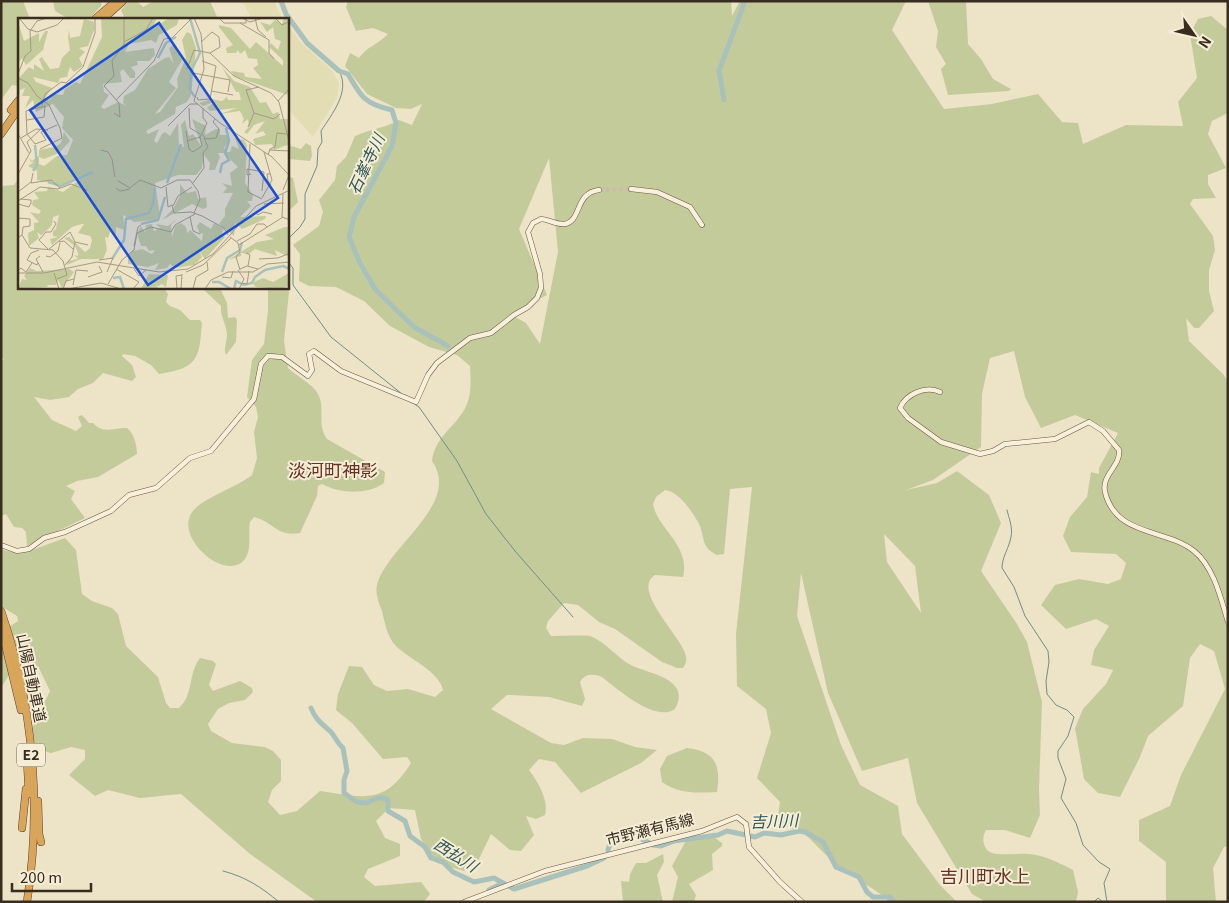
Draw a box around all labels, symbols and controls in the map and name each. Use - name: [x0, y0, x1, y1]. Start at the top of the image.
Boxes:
- north arrow: [1169, 10, 1219, 60]
- inset map: [18, 18, 289, 289]
- text: N: [1194, 33, 1217, 53]
- water label: 石峯寺川: [341, 128, 390, 198]
- district label: 淡河町神影: [288, 456, 378, 482]
- street label: 山陽自動車道: [13, 631, 52, 724]
- road number: E2: [17, 744, 45, 766]
- street label: 市野瀬有馬線: [603, 807, 696, 850]
- water label: 吉川川: [750, 807, 800, 833]
- water label: 西払川: [430, 831, 485, 878]
- scale bar: [12, 860, 91, 892]
- district label: 吉川町水上: [940, 862, 1030, 888]
- text: 200 m: [20, 866, 62, 887]

